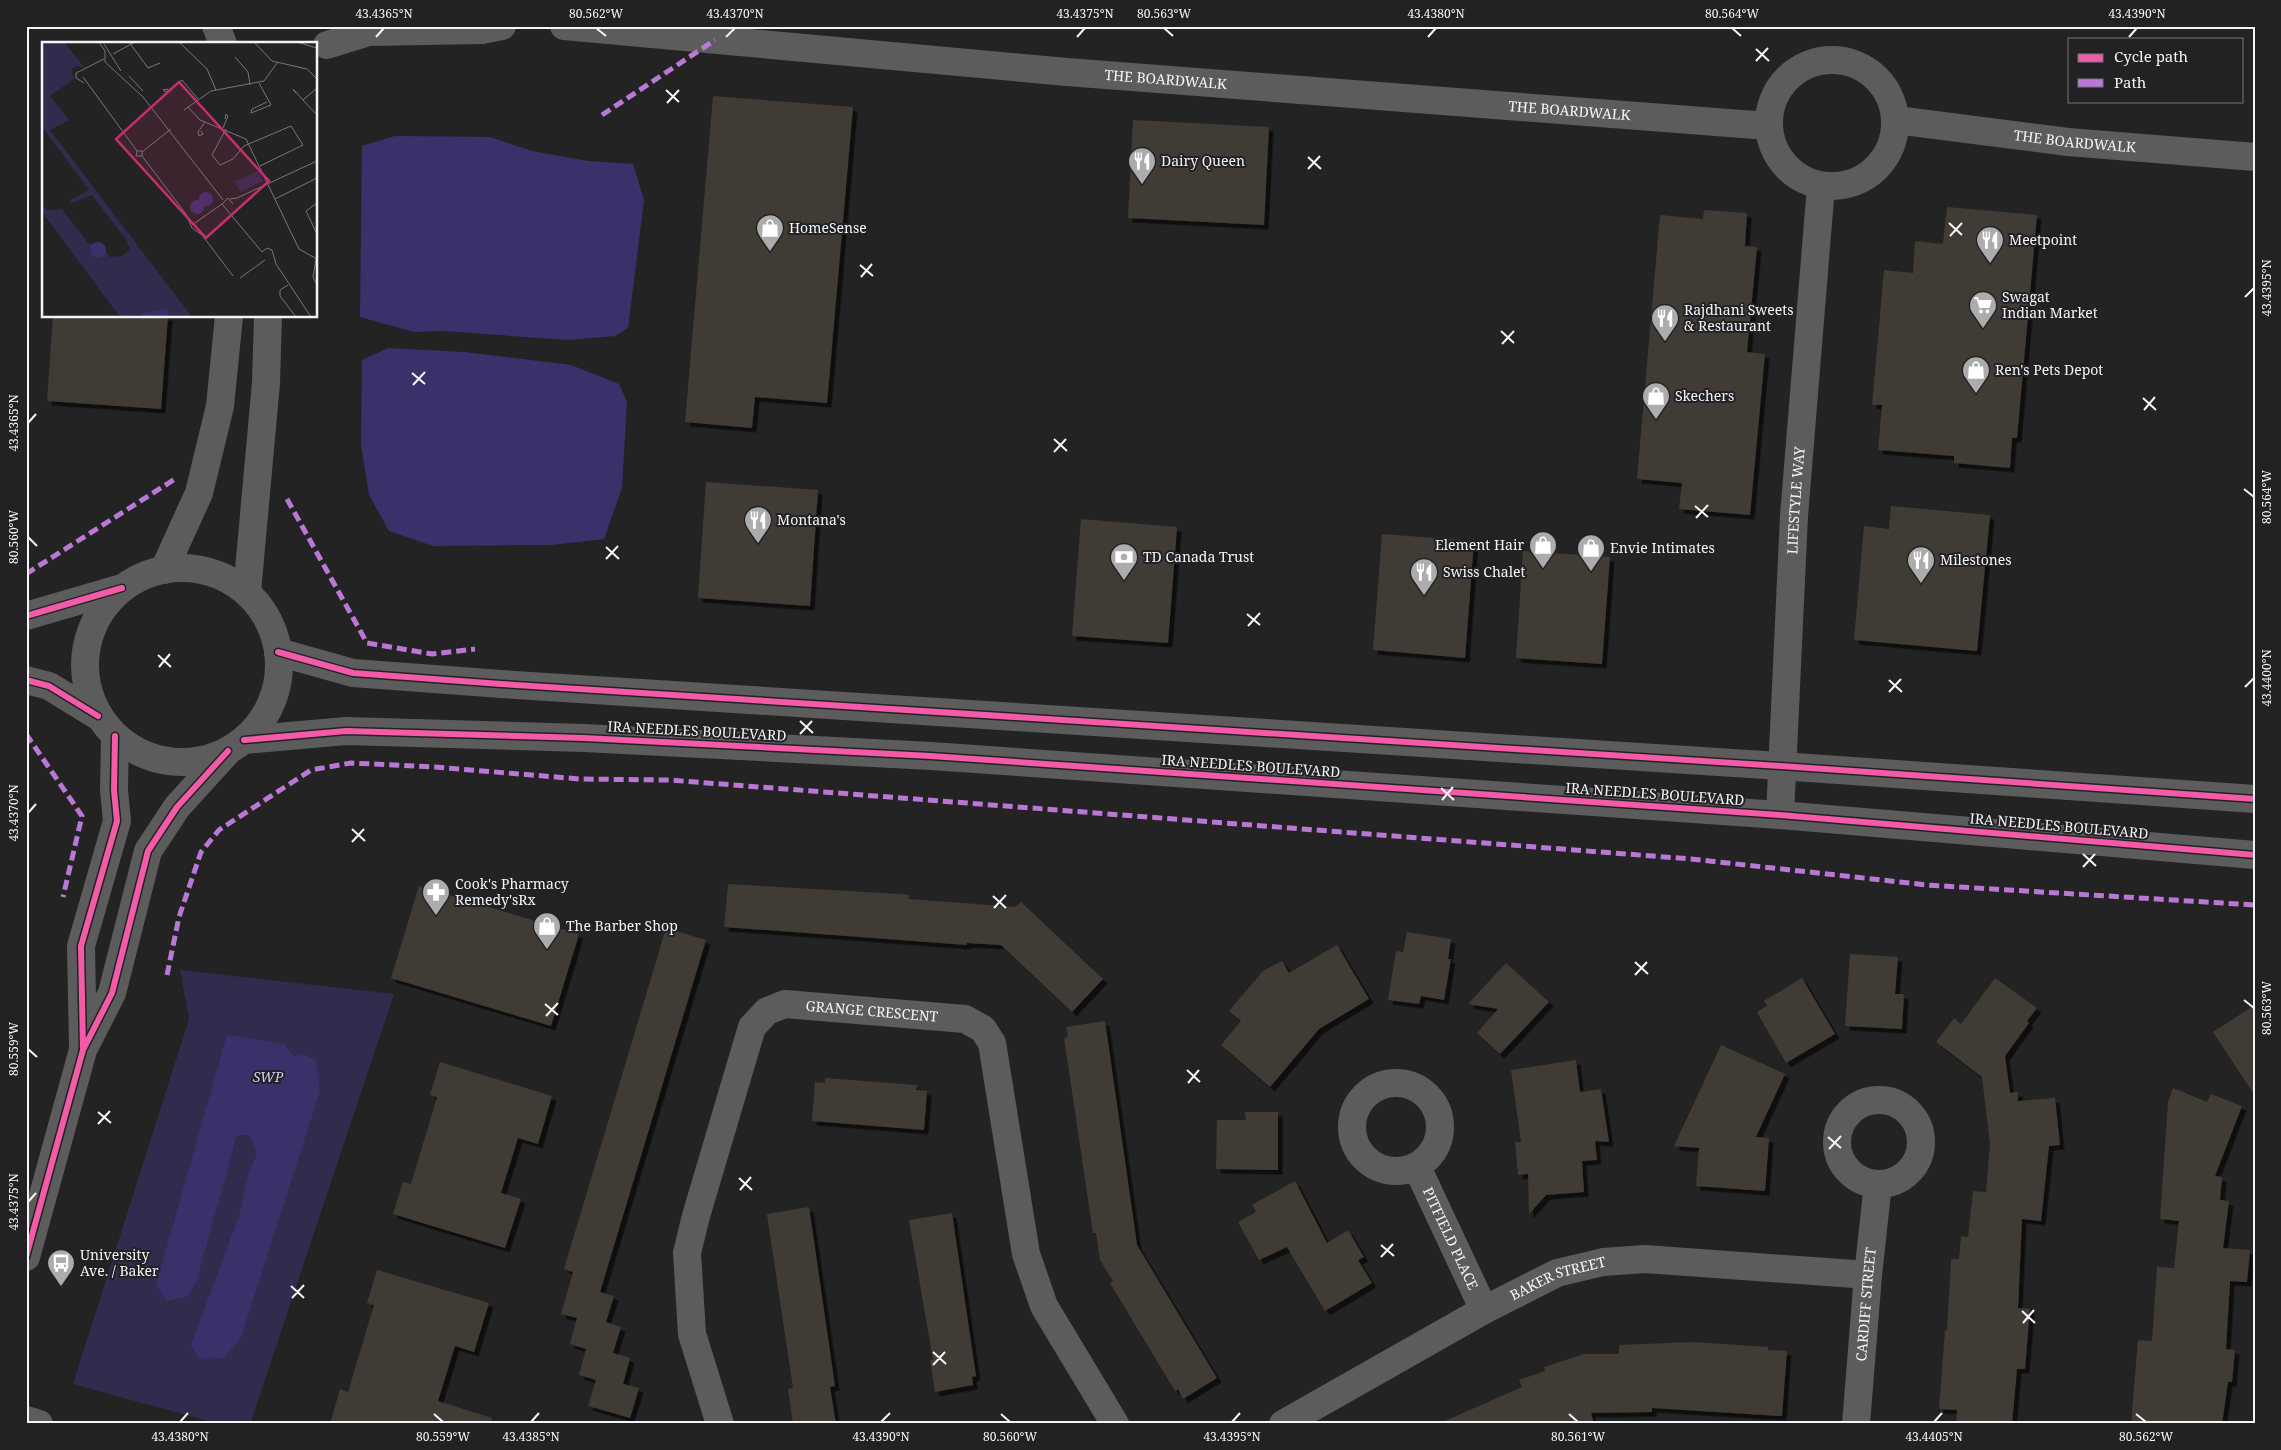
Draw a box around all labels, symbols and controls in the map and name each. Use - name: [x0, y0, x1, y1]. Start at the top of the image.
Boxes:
- text: 43.4365°N: [355, 5, 413, 22]
- text: 80.562°W: [569, 5, 623, 22]
- text: 43.4370°N: [706, 5, 764, 22]
- text: 43.4375°N: [1056, 5, 1114, 22]
- text: 80.563°W: [1137, 5, 1191, 22]
- text: 43.4380°N: [1407, 5, 1465, 22]
- text: 80.564°W: [1705, 5, 1759, 22]
- text: 43.4390°N: [2108, 5, 2166, 22]
- legend: [2068, 38, 2244, 102]
- inset map: [42, 42, 318, 318]
- text: Cycle path: [2114, 46, 2189, 66]
- street label: THE BOARDWALK: [1104, 65, 1228, 93]
- text: Path: [2114, 72, 2147, 92]
- street label: THE BOARDWALK: [1508, 96, 1631, 124]
- street label: THE BOARDWALK: [2013, 125, 2137, 156]
- restaurant icon: Dairy Queen: [1127, 146, 1157, 185]
- place label: Dairy Queen: [1161, 151, 1245, 170]
- shop icon: HomeSense: [755, 213, 785, 252]
- place label: HomeSense: [789, 218, 867, 237]
- restaurant icon: Meetpoint: [1975, 225, 2005, 264]
- place label: Meetpoint: [2009, 230, 2077, 249]
- text: 43.4395°N: [2258, 259, 2275, 317]
- place label: Swagat Indian Market: [2002, 287, 2098, 322]
- supermarket icon: Swagat Indian Market: [1968, 290, 1998, 329]
- place label: Rajdhani Sweets & Restaurant: [1684, 300, 1794, 335]
- restaurant icon: Rajdhani Sweets & Restaurant: [1650, 303, 1680, 342]
- shop icon: Ren's Pets Depot: [1961, 355, 1991, 394]
- place label: Ren's Pets Depot: [1995, 360, 2103, 379]
- shop icon: Skechers: [1641, 381, 1671, 420]
- place label: Skechers: [1675, 386, 1734, 405]
- text: 43.4365°N: [5, 394, 22, 452]
- street label: LIFESTYLE WAY: [1782, 445, 1809, 555]
- text: 80.564°W: [2258, 470, 2275, 524]
- restaurant icon: Montana's: [743, 505, 773, 544]
- text: 80.560°W: [5, 510, 22, 564]
- place label: Montana's: [777, 510, 846, 529]
- shop icon: Element Hair: [1528, 530, 1558, 569]
- shop icon: Envie Intimates: [1576, 533, 1606, 572]
- place label: Element Hair: [1435, 535, 1524, 554]
- place label: Envie Intimates: [1610, 538, 1715, 557]
- bank icon: TD Canada Trust: [1109, 542, 1139, 581]
- restaurant icon: Milestones: [1906, 545, 1936, 584]
- place label: TD Canada Trust: [1143, 547, 1254, 566]
- place label: Milestones: [1940, 550, 2012, 569]
- restaurant icon: Swiss Chalet: [1409, 557, 1439, 596]
- place label: Swiss Chalet: [1443, 562, 1525, 581]
- text: 43.4400°N: [2258, 649, 2275, 707]
- street label: IRA NEEDLES BOULEVARD: [607, 716, 787, 745]
- street label: IRA NEEDLES BOULEVARD: [1161, 750, 1341, 781]
- street label: IRA NEEDLES BOULEVARD: [1565, 778, 1745, 809]
- text: 43.4370°N: [5, 784, 22, 842]
- street label: IRA NEEDLES BOULEVARD: [1969, 808, 2149, 843]
- place label: Cook's Pharmacy Remedy'sRx: [455, 874, 569, 909]
- pharmacy icon: Cook's Pharmacy Remedy'sRx: [421, 877, 451, 916]
- shop icon: The Barber Shop: [532, 911, 562, 950]
- place label: The Barber Shop: [566, 916, 678, 935]
- text: 80.563°W: [2258, 981, 2275, 1035]
- street label: GRANGE CRESCENT: [805, 996, 939, 1026]
- text: 80.559°W: [5, 1022, 22, 1076]
- park label: SWP: [253, 1067, 284, 1086]
- text: 43.4375°N: [5, 1173, 22, 1231]
- street label: PITFIELD PLACE: [1419, 1184, 1483, 1293]
- place label: University Ave. / Baker: [80, 1245, 159, 1280]
- street label: CARDIFF STREET: [1851, 1246, 1880, 1362]
- bus stop icon: University Ave. / Baker: [46, 1248, 76, 1287]
- street label: BAKER STREET: [1506, 1252, 1608, 1304]
- text: 43.4380°N: [151, 1428, 209, 1445]
- text: 80.559°W: [416, 1428, 470, 1445]
- text: 43.4385°N: [502, 1428, 560, 1445]
- text: 43.4390°N: [852, 1428, 910, 1445]
- text: 80.560°W: [983, 1428, 1037, 1445]
- text: 43.4395°N: [1203, 1428, 1261, 1445]
- text: 80.561°W: [1551, 1428, 1605, 1445]
- text: 43.4405°N: [1905, 1428, 1963, 1445]
- text: 80.562°W: [2119, 1428, 2173, 1445]

